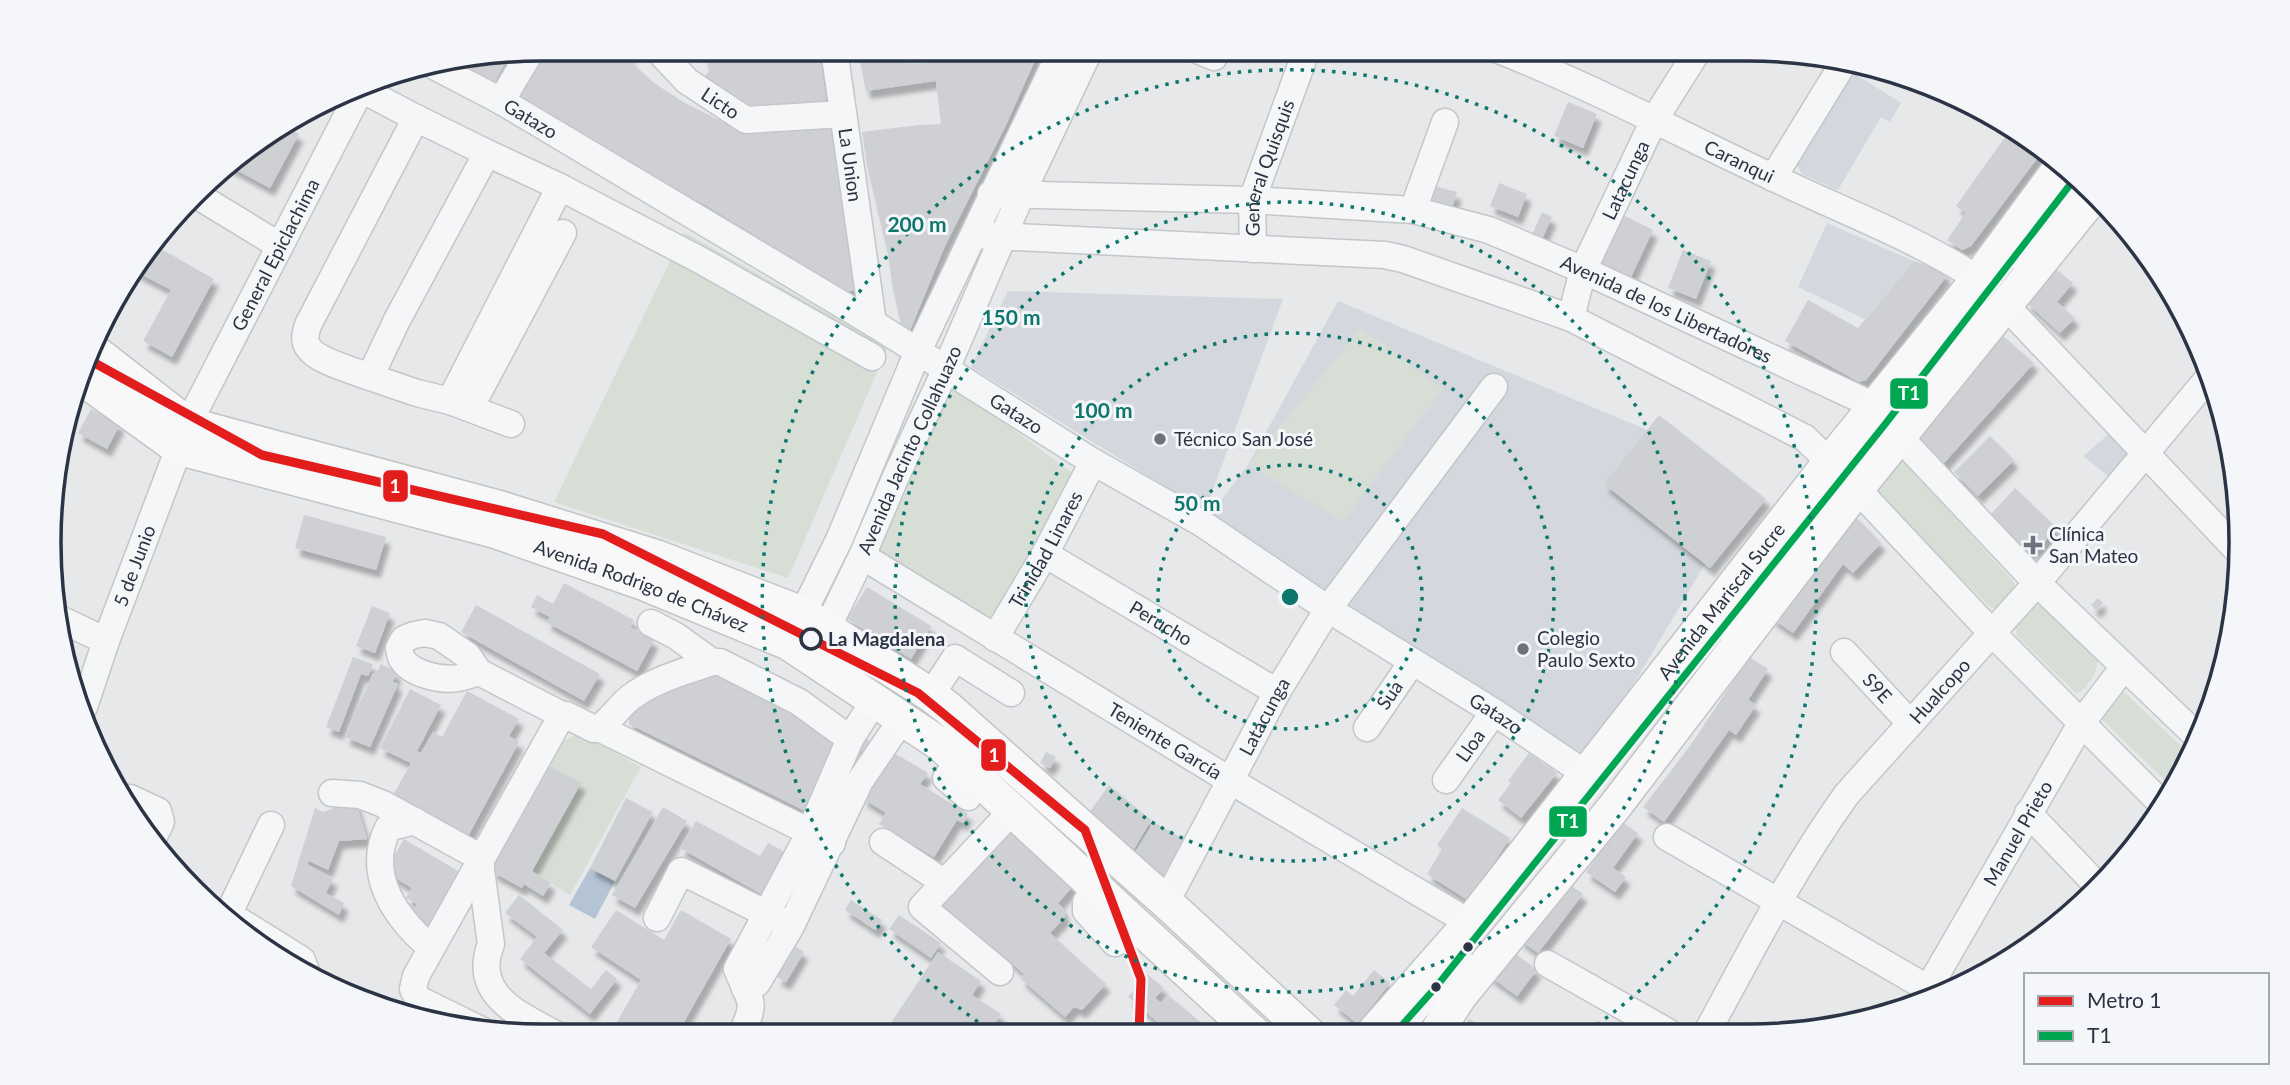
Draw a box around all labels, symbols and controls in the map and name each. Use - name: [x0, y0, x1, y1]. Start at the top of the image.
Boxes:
- street label: Licto: [697, 82, 744, 124]
- street label: Gatazo: [500, 93, 562, 143]
- street label: General Quisquis: [1240, 96, 1299, 237]
- street label: La Union: [834, 126, 868, 203]
- street label: Caranqui: [1701, 134, 1778, 187]
- street label: Latacunga: [1597, 137, 1654, 223]
- street label: General Epiclachima: [226, 174, 324, 335]
- text: 200 m: [887, 211, 947, 236]
- street label: Avenida de los Libertadores: [1557, 250, 1776, 367]
- text: 150 m: [981, 304, 1041, 329]
- street label: Avenida Jacinto Collahuazo: [852, 342, 966, 558]
- line badge: T1: [1889, 377, 1929, 410]
- text: T1: [1898, 381, 1920, 404]
- street label: Gatazo: [986, 388, 1047, 438]
- text: 100 m: [1073, 397, 1133, 422]
- place label: Técnico San José: [1174, 427, 1313, 450]
- marker: Técnico San José: [1152, 431, 1168, 447]
- line badge: 1: [382, 469, 409, 503]
- text: 1: [389, 474, 401, 497]
- street label: Trinidad Linares: [1003, 487, 1087, 612]
- text: 50 m: [1173, 490, 1221, 515]
- street label: Avenida Mariscal Sucre: [1653, 518, 1789, 684]
- street label: 5 de Junio: [108, 522, 160, 610]
- place label: Clínica San Mateo: [2049, 522, 2138, 567]
- street label: Avenida Rodrigo de Chávez: [531, 534, 752, 637]
- marker: Clínica San Mateo: [2023, 535, 2043, 555]
- centre of rings: [1278, 585, 1302, 609]
- street label: Perucho: [1126, 595, 1197, 650]
- place label: Colegio Paulo Sexto: [1537, 626, 1635, 671]
- place label: La Magdalena: [828, 627, 945, 650]
- marker: La Magdalena: [800, 628, 822, 650]
- marker: Colegio Paulo Sexto: [1515, 641, 1531, 657]
- street label: Hualcopo: [1904, 653, 1975, 728]
- street label: S9E: [1858, 668, 1897, 707]
- street label: Latacunga: [1234, 673, 1294, 759]
- street label: Sua: [1371, 676, 1407, 714]
- street label: Gatazo: [1465, 688, 1527, 739]
- street label: Teniente García: [1104, 697, 1227, 784]
- street label: Lloa: [1450, 725, 1489, 766]
- line badge: 1: [980, 738, 1007, 772]
- text: 1: [988, 743, 1000, 766]
- street label: Manuel Prieto: [1978, 776, 2057, 890]
- line badge: T1: [1548, 805, 1588, 838]
- text: T1: [1557, 809, 1579, 832]
- unlabelled marker: [1461, 940, 1475, 954]
- legend: [2024, 973, 2269, 1064]
- unlabelled marker: [1429, 980, 1443, 994]
- text: Metro 1: [2087, 987, 2161, 1012]
- text: T1: [2087, 1022, 2112, 1047]

